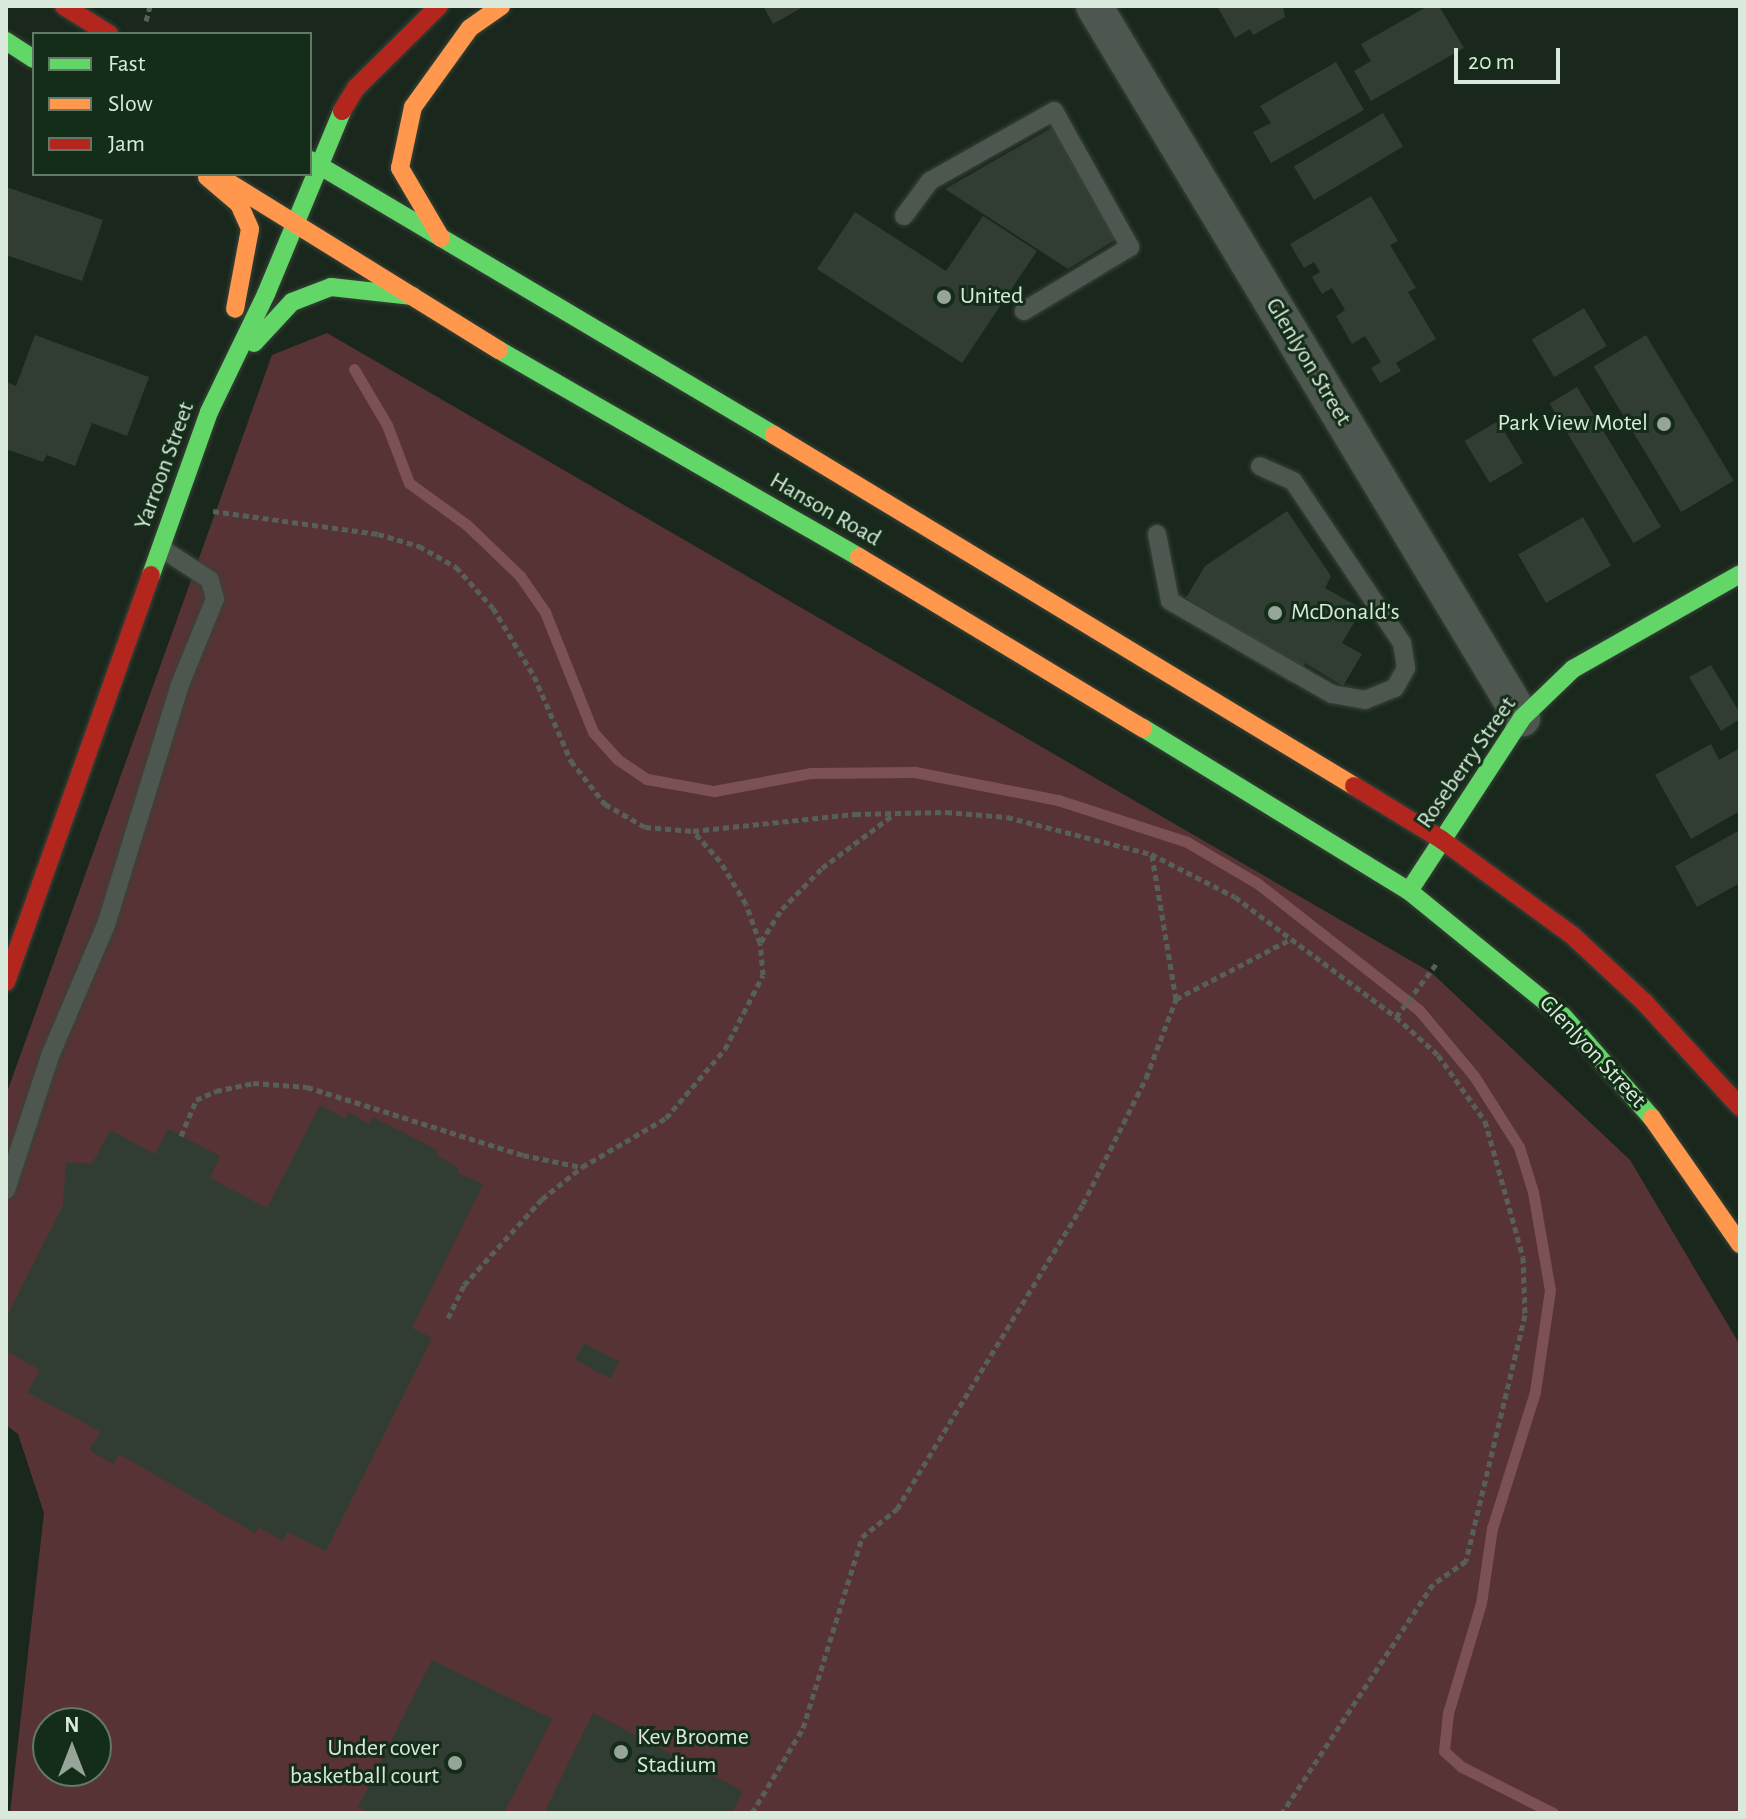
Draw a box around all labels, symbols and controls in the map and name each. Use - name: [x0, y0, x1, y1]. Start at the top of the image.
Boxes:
- legend: [32, 32, 312, 176]
- scale bar: [1458, 32, 1564, 82]
- text: 20 m: [1468, 50, 1515, 74]
- text: Fast: [108, 52, 145, 76]
- text: Slow: [108, 92, 153, 116]
- text: Jam: [108, 132, 145, 156]
- place label: United: [960, 283, 1024, 311]
- marker: United: [935, 288, 953, 306]
- street label: Glenlyon Street: [1259, 293, 1357, 431]
- street label: Yarroon Street: [129, 398, 201, 534]
- place label: Park View Motel: [1498, 410, 1648, 438]
- marker: Park View Motel: [1655, 415, 1673, 433]
- street label: Hanson Road: [764, 467, 886, 553]
- place label: McDonald's: [1291, 599, 1400, 627]
- marker: McDonald's: [1266, 604, 1284, 622]
- street label: Roseberry Street: [1411, 692, 1523, 834]
- street label: Glenlyon Street: [1532, 990, 1652, 1114]
- north arrow: [32, 1707, 112, 1787]
- text: N: [64, 1714, 80, 1736]
- place label: Kev Broome Stadium: [637, 1724, 749, 1780]
- place label: Under cover basketball court: [290, 1735, 439, 1791]
- marker: Kev Broome Stadium: [612, 1743, 630, 1761]
- marker: Under cover basketball court: [446, 1754, 464, 1772]

